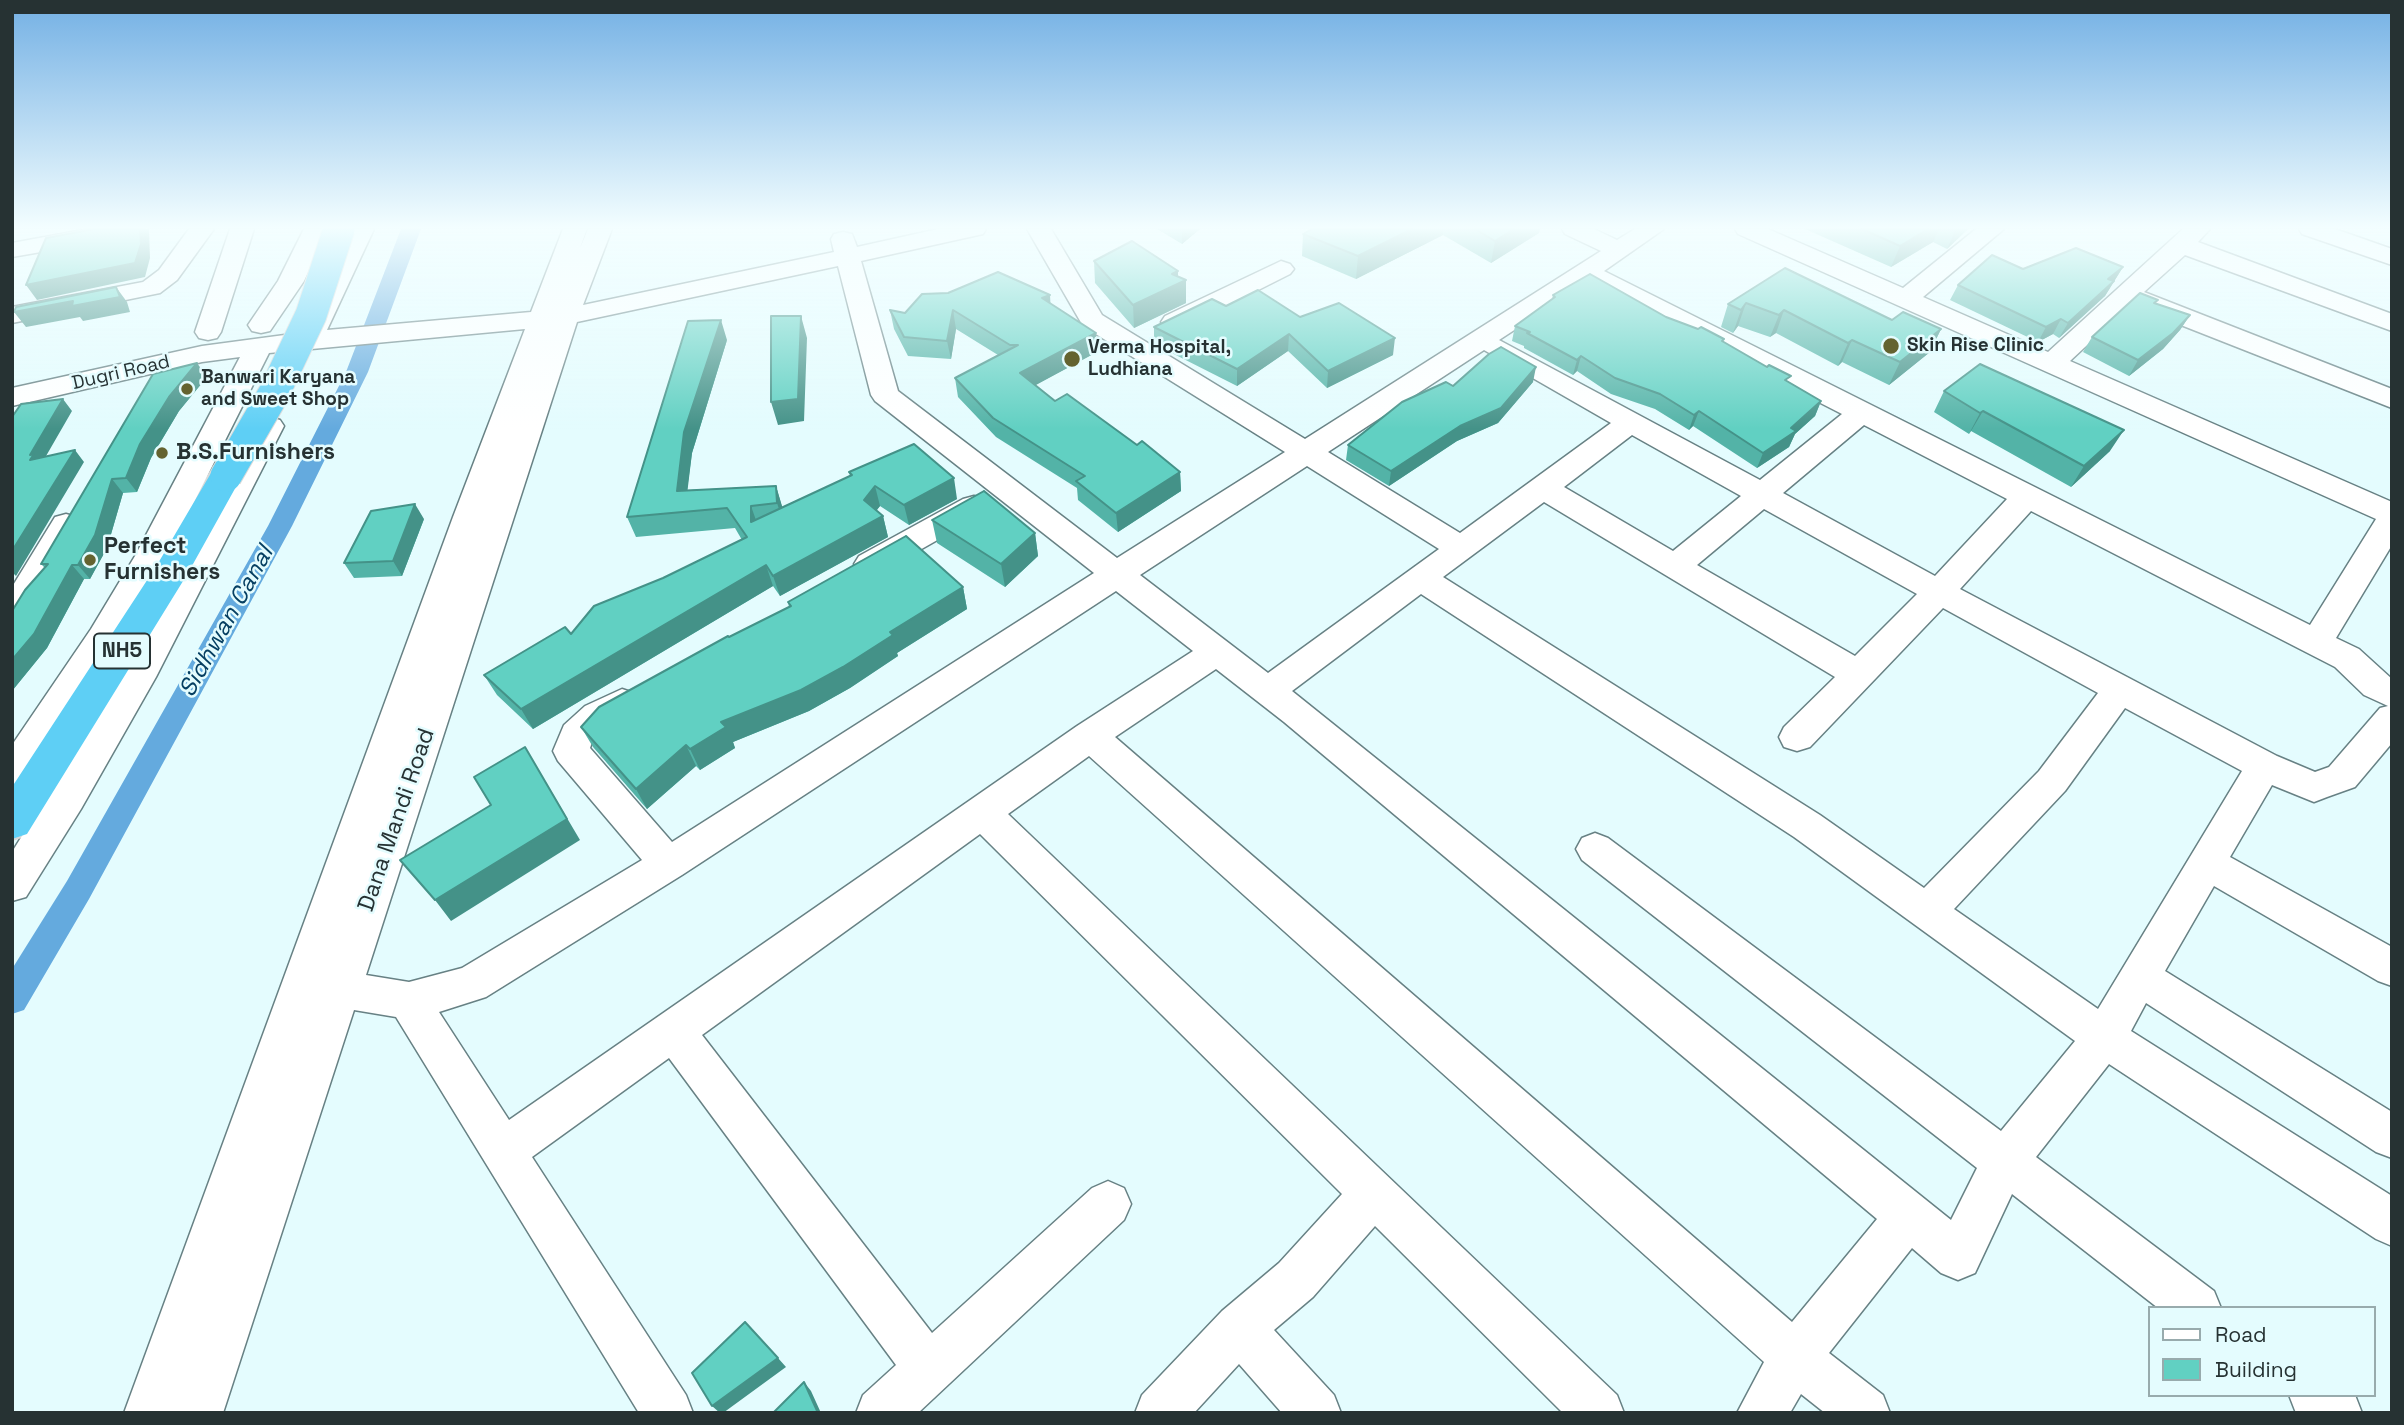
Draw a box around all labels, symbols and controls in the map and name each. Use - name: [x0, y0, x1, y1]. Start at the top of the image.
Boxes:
- place label: Skin Rise Clinic: [1907, 335, 2044, 357]
- marker: Skin Rise Clinic: [1881, 336, 1901, 356]
- place label: Verma Hospital, Ludhiana: [1088, 337, 1231, 381]
- marker: Verma Hospital, Ludhiana: [1062, 349, 1082, 369]
- street label: Dugri Road: [70, 351, 172, 395]
- place label: Banwari Karyana and Sweet Shop: [201, 367, 355, 411]
- marker: Banwari Karyana and Sweet Shop: [179, 381, 195, 397]
- place label: B.S.Furnishers: [176, 439, 335, 467]
- marker: B.S.Furnishers: [154, 445, 170, 461]
- place label: Perfect Furnishers: [104, 533, 220, 587]
- water label: Sidhwan Canal: [174, 542, 280, 702]
- marker: Perfect Furnishers: [82, 552, 98, 568]
- road number: NH5: [94, 634, 150, 668]
- street label: Dana Mandi Road: [353, 725, 441, 915]
- legend: [2148, 1306, 2376, 1397]
- text: Road: [2215, 1321, 2267, 1348]
- text: Building: [2215, 1356, 2297, 1383]

